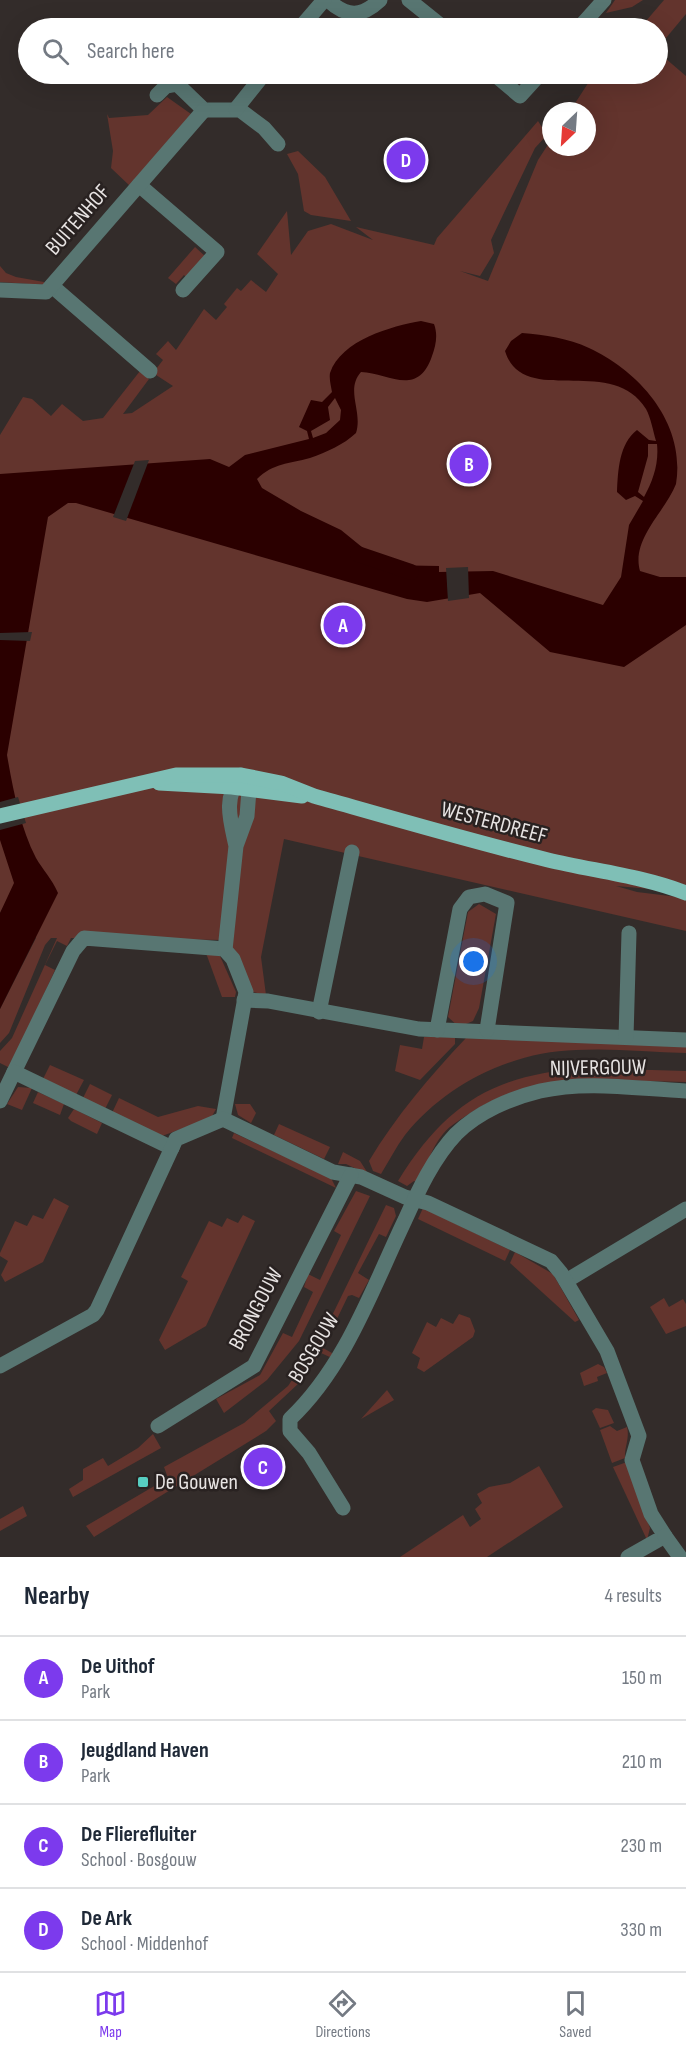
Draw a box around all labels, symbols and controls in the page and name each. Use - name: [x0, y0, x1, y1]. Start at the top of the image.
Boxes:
- search box: [18, 18, 668, 84]
- icon: search: [39, 35, 72, 68]
- text: Search here: [87, 38, 174, 65]
- north arrow: [542, 102, 596, 156]
- pin: D: [386, 138, 426, 182]
- street label: BUITENHOF: [40, 179, 116, 261]
- pin: B: [450, 442, 488, 486]
- pin: A: [324, 602, 362, 648]
- street label: WESTERDREEF: [438, 796, 550, 850]
- your location: [459, 947, 488, 976]
- street label: NIJVERGOUW: [550, 1054, 646, 1082]
- street label: BRONGOUW: [223, 1263, 289, 1355]
- street label: BOSGOUW: [283, 1308, 345, 1388]
- pin: C: [244, 1444, 282, 1490]
- place label: De Gouwen: [155, 1469, 238, 1496]
- marker: De Gouwen: [136, 1475, 150, 1489]
- text: Nearby: [24, 1581, 90, 1612]
- text: 4 results: [605, 1584, 662, 1608]
- text: De Uithof: [81, 1653, 155, 1680]
- text: A: [39, 1666, 48, 1690]
- text: 150 m: [622, 1666, 662, 1690]
- text: Park: [81, 1680, 110, 1704]
- text: Jeugdland Haven: [81, 1737, 209, 1764]
- text: B: [39, 1750, 48, 1774]
- text: 210 m: [622, 1750, 662, 1774]
- text: Park: [81, 1764, 110, 1788]
- text: De Flierefluiter: [81, 1821, 197, 1848]
- text: C: [38, 1834, 49, 1858]
- text: 230 m: [620, 1834, 662, 1858]
- text: School · Bosgouw: [81, 1848, 197, 1872]
- text: De Ark: [81, 1905, 132, 1932]
- text: D: [38, 1918, 49, 1942]
- text: 330 m: [620, 1918, 662, 1942]
- text: School · Middenhof: [81, 1932, 208, 1956]
- tab: Map: [94, 1987, 127, 2042]
- tab: Directions: [315, 1987, 371, 2042]
- tab: Saved: [559, 1987, 592, 2042]

